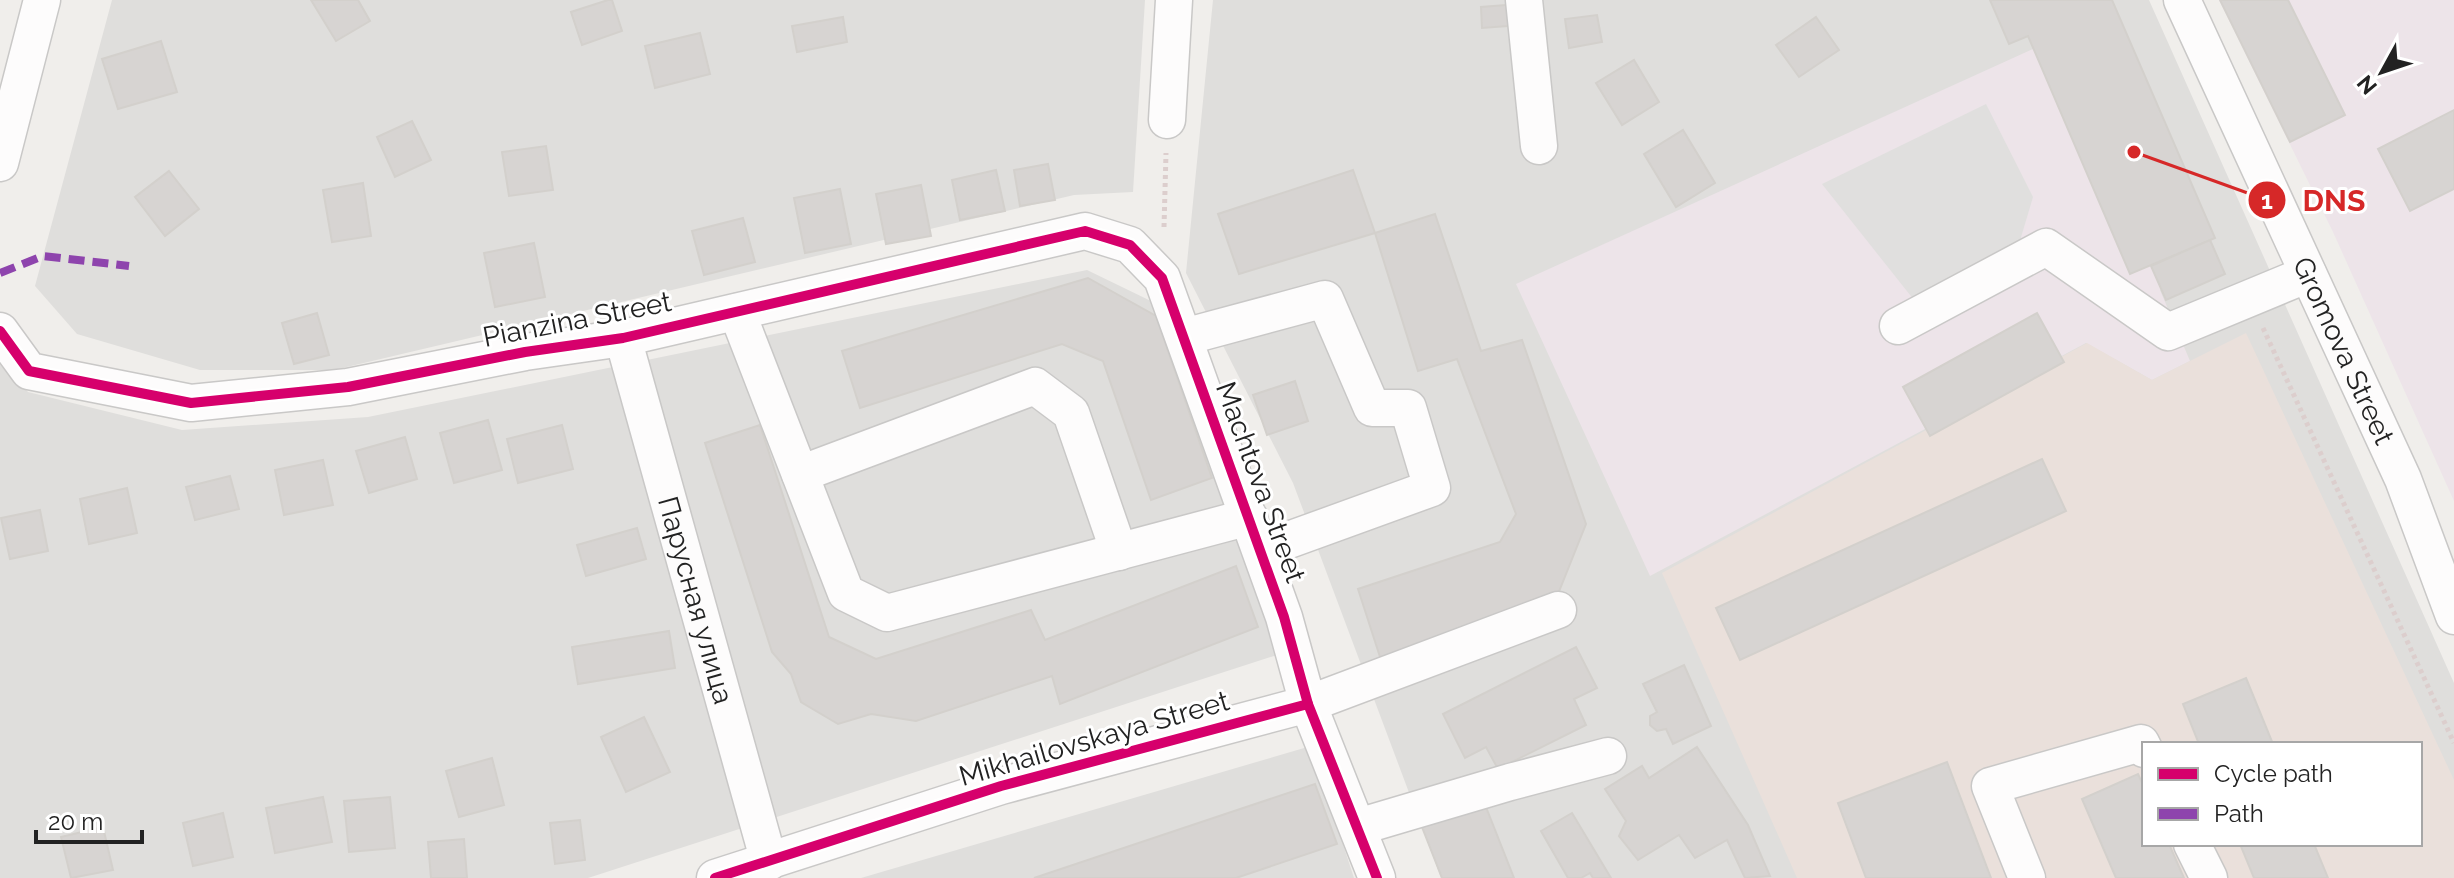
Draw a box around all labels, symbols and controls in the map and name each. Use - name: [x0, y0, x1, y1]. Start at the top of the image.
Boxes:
- north arrow: [2342, 32, 2422, 112]
- text: N: [2351, 70, 2382, 100]
- callout: DNS: [2247, 173, 2382, 227]
- text: DNS: [2303, 183, 2365, 218]
- text: 1: [2261, 186, 2273, 215]
- street label: Gromova Street: [2286, 252, 2401, 450]
- street label: Pianzina Street: [480, 285, 675, 354]
- street label: Machtova Street: [1209, 377, 1312, 588]
- street label: Парусная улица: [651, 493, 740, 708]
- street label: Mikhailovskaya Street: [955, 684, 1234, 793]
- legend: [2142, 742, 2422, 846]
- text: Cycle path: [2214, 759, 2333, 788]
- scale bar: [36, 794, 142, 844]
- text: Path: [2214, 799, 2264, 828]
- text: 20 m: [48, 807, 103, 836]

